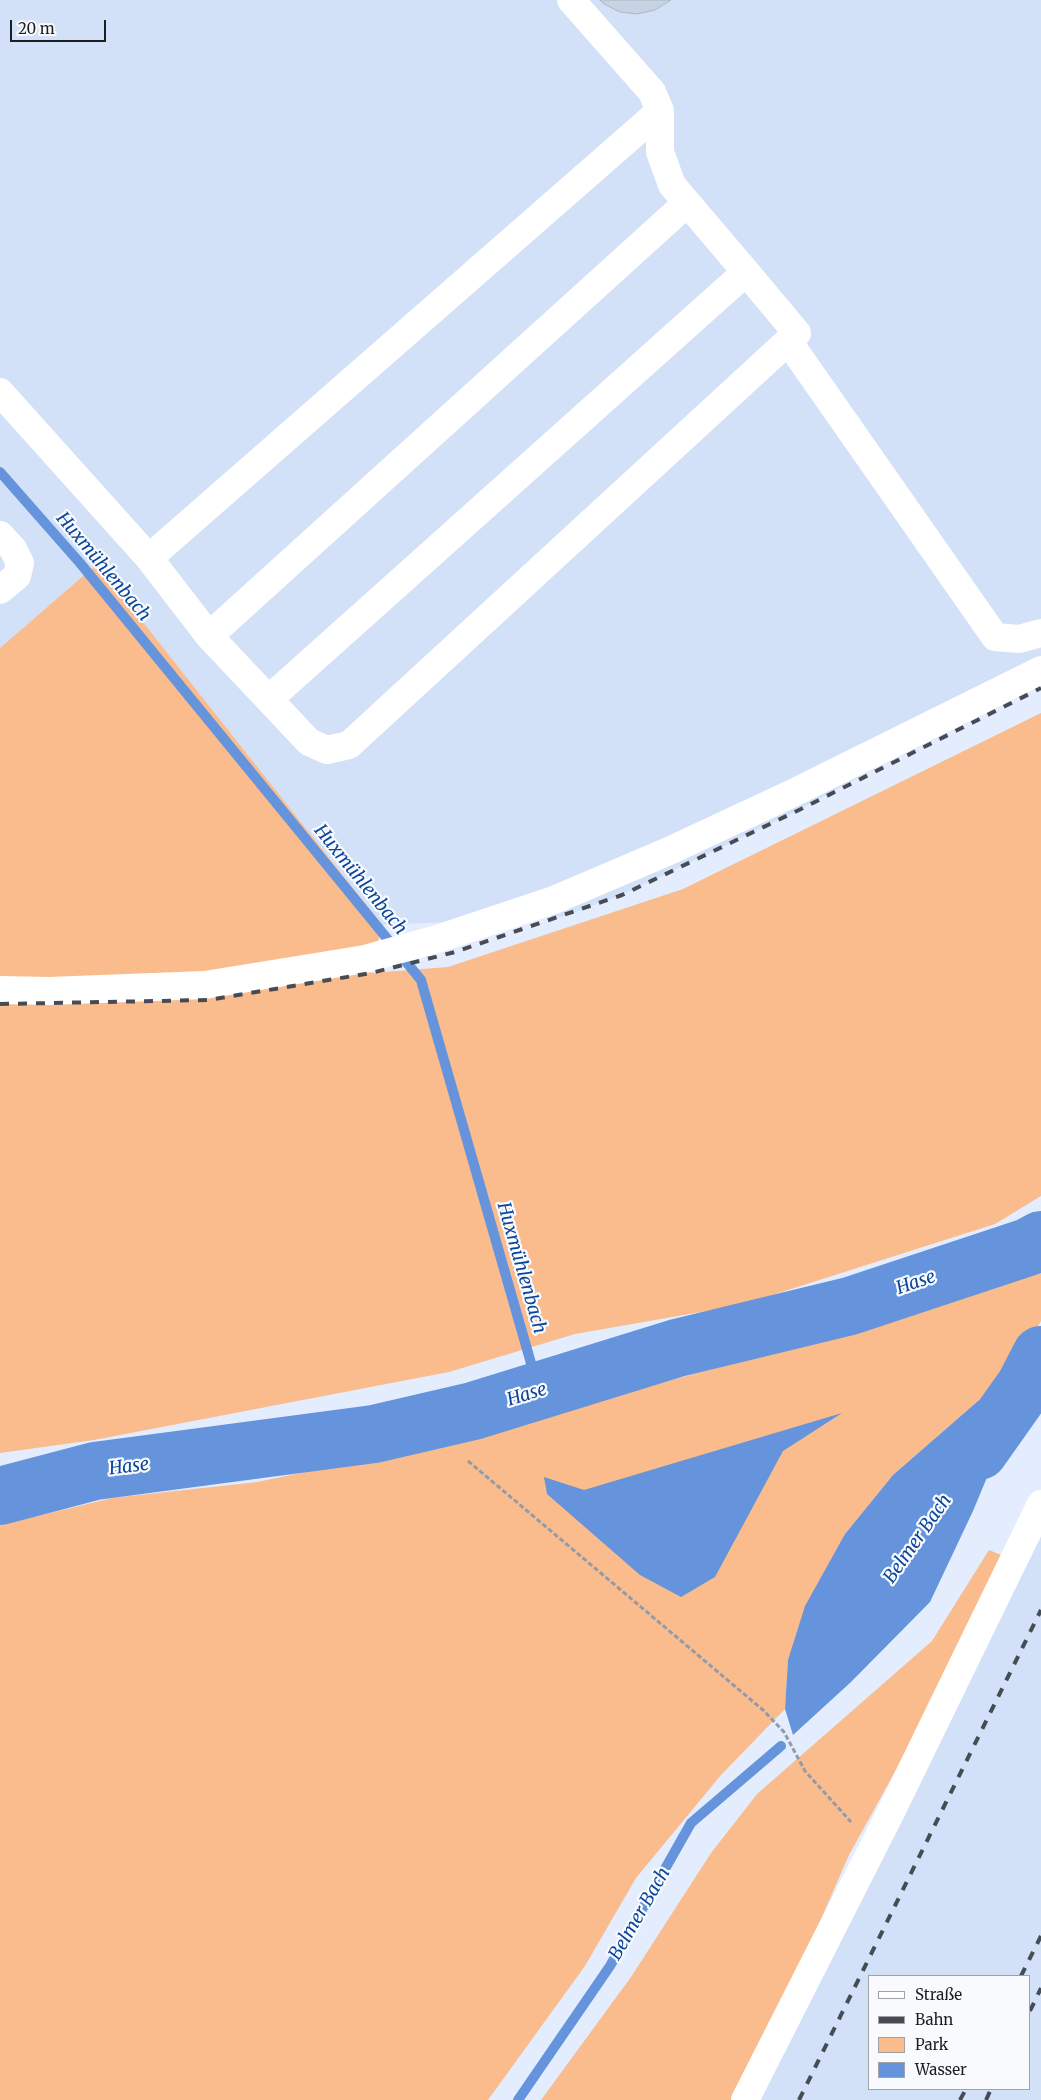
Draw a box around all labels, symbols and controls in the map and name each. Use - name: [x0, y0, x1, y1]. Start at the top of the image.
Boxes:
- scale bar: [12, 10, 109, 42]
- text: 20 m: [18, 19, 55, 38]
- water label: Huxmühlenbach: [51, 508, 155, 626]
- water label: Huxmühlenbach: [309, 821, 411, 939]
- water label: Huxmühlenbach: [492, 1200, 550, 1336]
- water label: Hase: [893, 1266, 939, 1300]
- water label: Hase: [505, 1379, 549, 1411]
- water label: Hase: [108, 1454, 150, 1480]
- water label: Belmer Bach: [880, 1491, 956, 1587]
- water label: Belmer Bach: [605, 1864, 675, 1964]
- legend: [868, 1975, 1031, 2090]
- text: Straße: [915, 1985, 962, 2004]
- text: Bahn: [915, 2010, 953, 2029]
- text: Park: [915, 2035, 948, 2054]
- text: Wasser: [915, 2060, 967, 2079]

